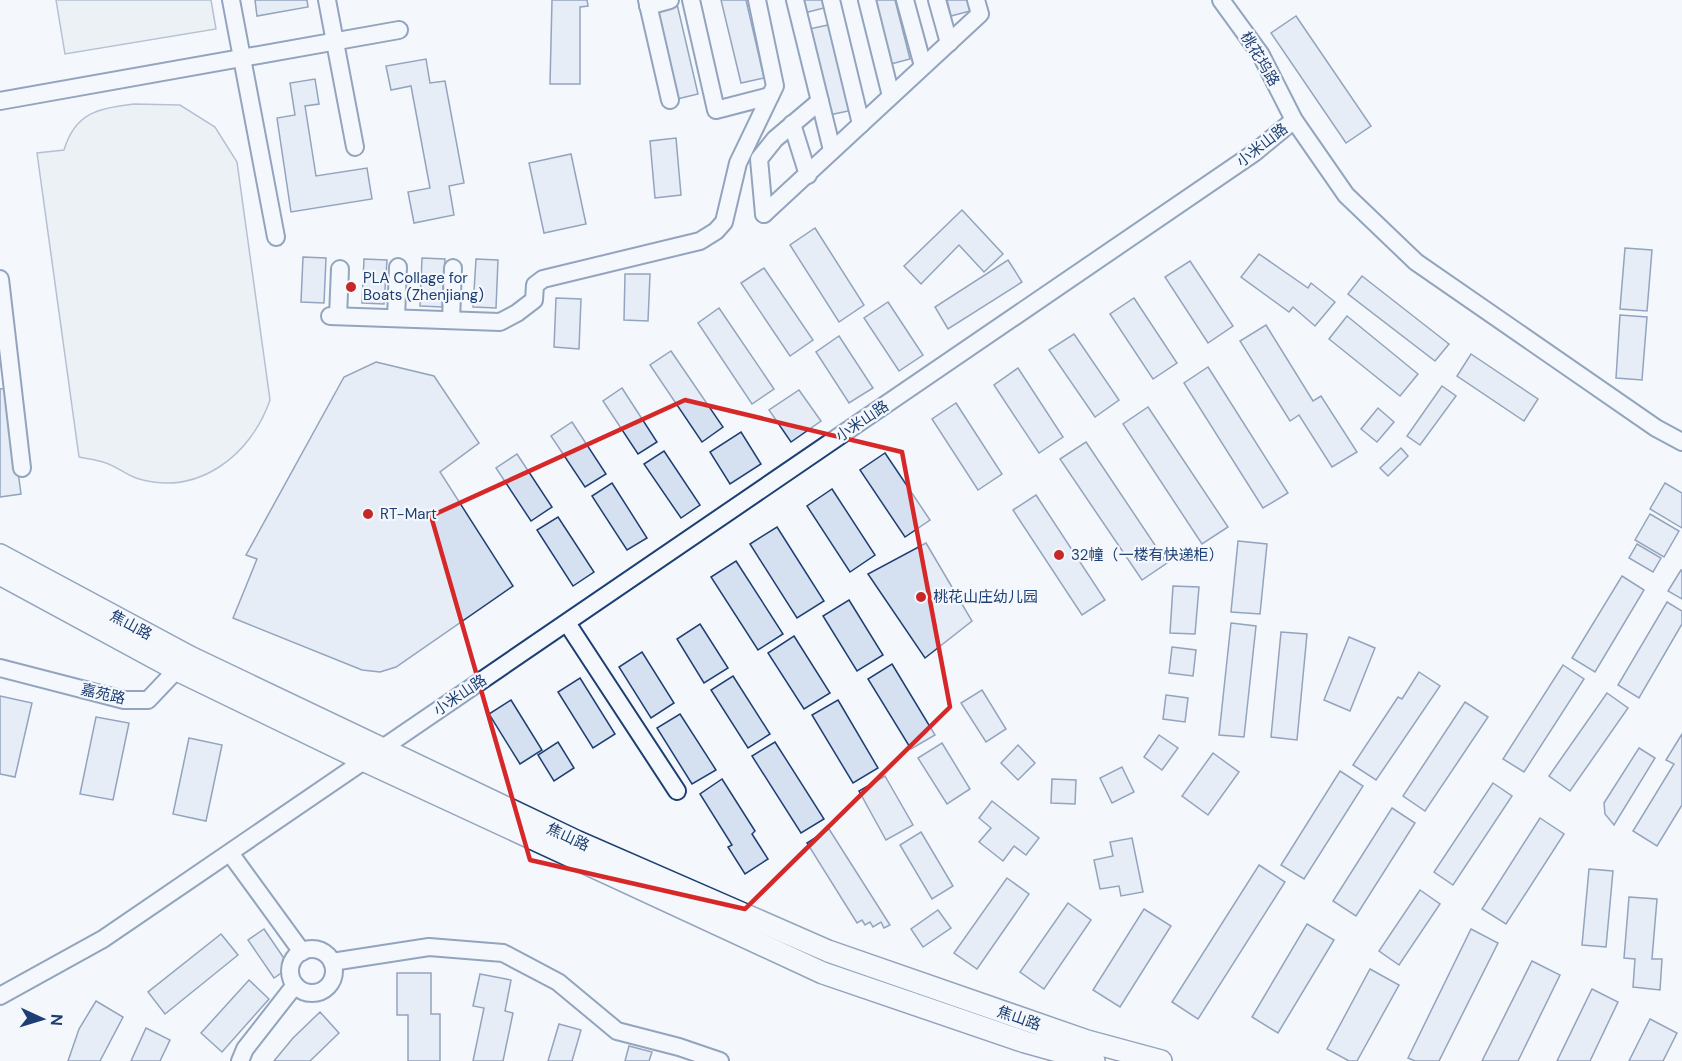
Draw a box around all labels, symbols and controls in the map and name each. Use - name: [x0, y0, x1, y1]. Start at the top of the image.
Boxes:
- street label: 桃花坞路: [1236, 28, 1284, 90]
- street label: 小米山路: [1232, 119, 1292, 171]
- place label: PLA Collage for Boats (Zhenjiang): [363, 268, 484, 305]
- marker: PLA Collage for Boats (Zhenjiang): [344, 280, 358, 294]
- street label: 小米山路: [832, 396, 892, 446]
- place label: RT-Mart: [380, 504, 437, 524]
- marker: RT-Mart: [361, 507, 375, 521]
- place label: 32幢（一楼有快递柜）: [1071, 545, 1224, 565]
- marker: 32幢（一楼有快递柜）: [1052, 548, 1066, 562]
- place label: 桃花山庄幼儿园: [933, 587, 1038, 607]
- marker: 桃花山庄幼儿园: [914, 590, 928, 604]
- street label: 焦山路: [106, 606, 156, 644]
- street label: 小米山路: [430, 670, 490, 720]
- street label: 嘉苑路: [79, 679, 127, 709]
- street label: 焦山路: [543, 818, 593, 856]
- north arrow: [12, 989, 72, 1049]
- street label: 焦山路: [994, 1001, 1044, 1035]
- text: N: [46, 1013, 67, 1027]

